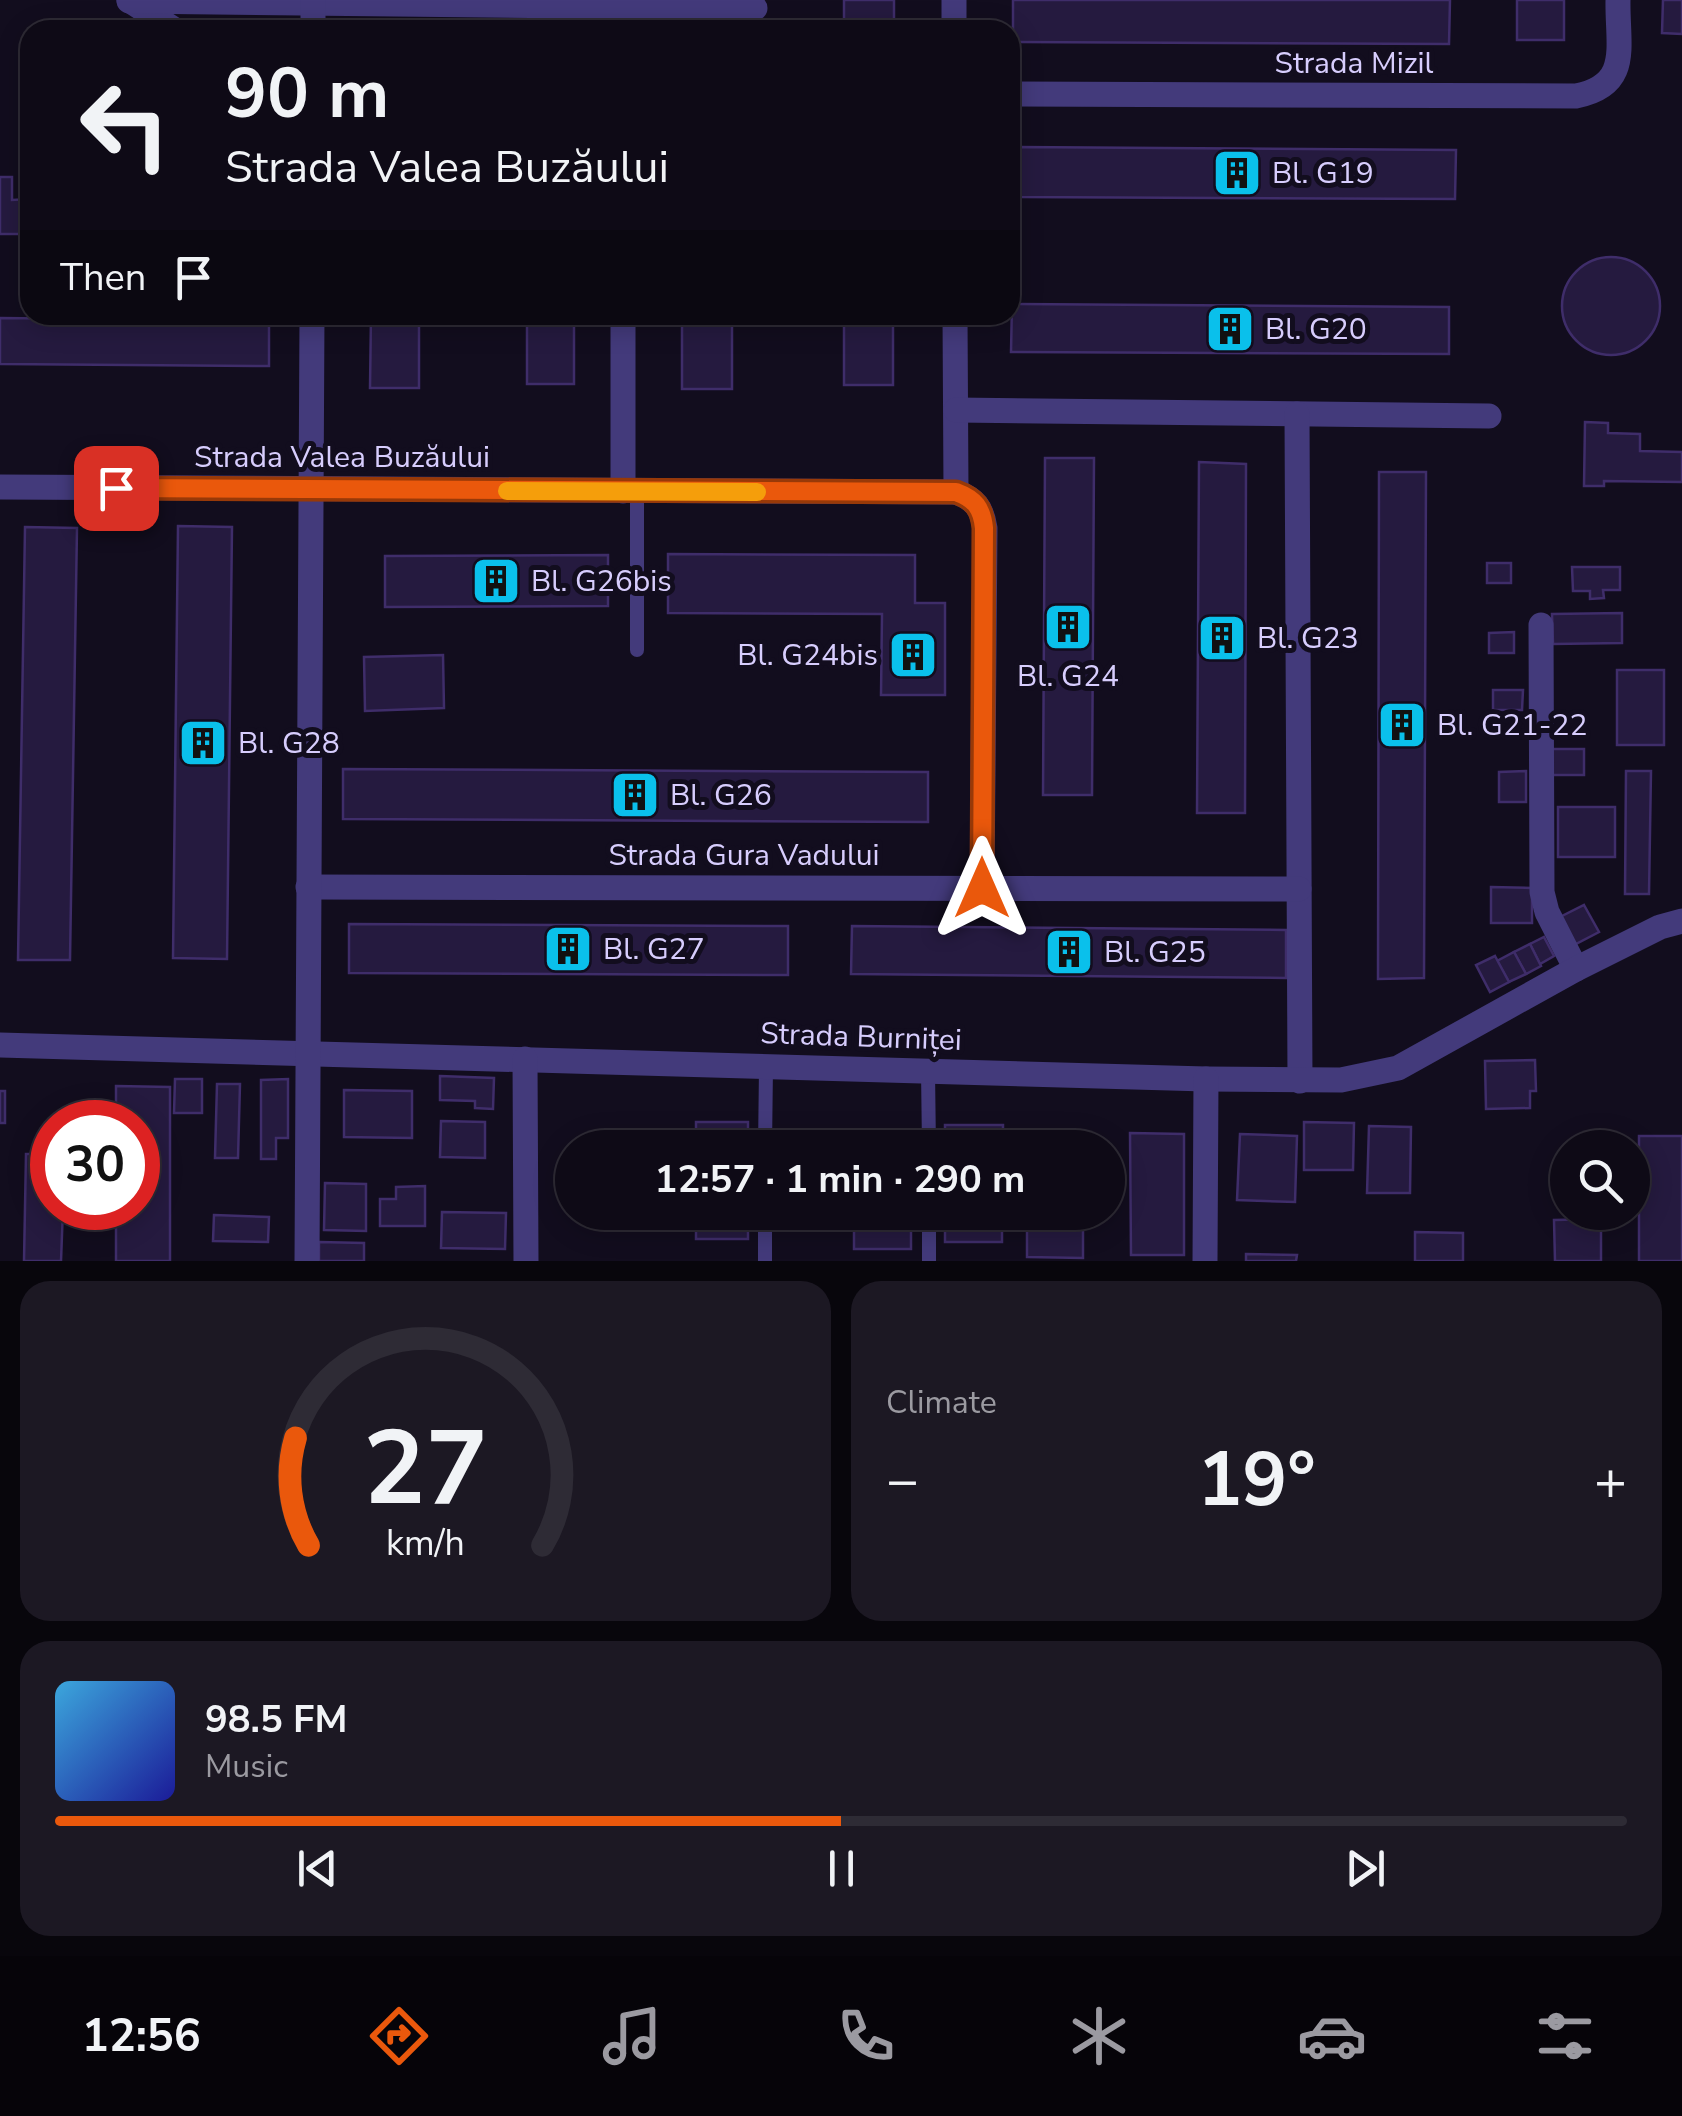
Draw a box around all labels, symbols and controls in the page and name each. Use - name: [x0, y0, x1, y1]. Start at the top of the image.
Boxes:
- street label: Strada Mizil: [1275, 43, 1434, 84]
- text: 90 m: [225, 46, 389, 142]
- icon: left: [60, 60, 190, 190]
- text: Strada Valea Buzăului: [225, 137, 669, 198]
- building icon: Bl. G19: [1211, 147, 1263, 199]
- place label: Bl. G19: [1272, 153, 1374, 194]
- icon: arrive: [166, 250, 221, 305]
- text: Then: [60, 252, 146, 303]
- building icon: Bl. G20: [1204, 303, 1256, 355]
- place label: Bl. G20: [1265, 309, 1367, 350]
- street label: Strada Valea Buzăului: [194, 437, 490, 478]
- pin: [74, 446, 159, 531]
- icon: arrive: [89, 461, 144, 516]
- building icon: Bl. G26bis: [470, 555, 522, 607]
- place label: Bl. G26bis: [531, 561, 672, 602]
- building icon: Bl. G24: [1042, 601, 1094, 653]
- building icon: Bl. G23: [1196, 612, 1248, 664]
- place label: Bl. G23: [1257, 618, 1359, 659]
- building icon: Bl. G24bis: [887, 629, 939, 681]
- place label: Bl. G24bis: [737, 635, 878, 676]
- place label: Bl. G24: [1017, 656, 1119, 697]
- building icon: Bl. G21-22: [1376, 699, 1428, 751]
- place label: Bl. G21-22: [1437, 705, 1588, 746]
- building icon: Bl. G28: [177, 717, 229, 769]
- place label: Bl. G28: [238, 723, 340, 764]
- building icon: Bl. G26: [609, 769, 661, 821]
- place label: Bl. G26: [670, 775, 772, 816]
- street label: Strada Gura Vadului: [608, 835, 880, 876]
- position arrow: [930, 836, 1034, 940]
- building icon: Bl. G27: [542, 923, 594, 975]
- building icon: Bl. G25: [1043, 926, 1095, 978]
- place label: Bl. G27: [603, 929, 705, 970]
- place label: Bl. G25: [1104, 932, 1206, 973]
- street label: Strada Burniței: [760, 1013, 962, 1061]
- speed limit sign: 30: [30, 1100, 160, 1230]
- map controls: [1550, 1130, 1650, 1230]
- button: search: [1550, 1130, 1650, 1230]
- text: 12:57 · 1 min · 290 m: [655, 1154, 1025, 1205]
- text: Climate: [886, 1381, 997, 1424]
- text: 27: [363, 1398, 488, 1540]
- text: 19°: [1197, 1429, 1316, 1531]
- text: −: [886, 1443, 919, 1518]
- text: +: [1594, 1443, 1627, 1518]
- text: km/h: [386, 1519, 465, 1568]
- text: 98.5 FM: [205, 1694, 347, 1745]
- text: Music: [205, 1745, 288, 1788]
- icon: previous: [290, 1841, 345, 1896]
- icon: pause: [814, 1841, 869, 1896]
- icon: next: [1338, 1841, 1393, 1896]
- icon: directions: [364, 2001, 434, 2071]
- icon: music: [597, 2001, 667, 2071]
- icon: phone: [831, 2001, 901, 2071]
- icon: climate: [1064, 2001, 1134, 2071]
- icon: car: [1297, 2001, 1367, 2071]
- icon: filters: [1530, 2001, 1600, 2071]
- text: 12:56: [82, 2006, 201, 2067]

